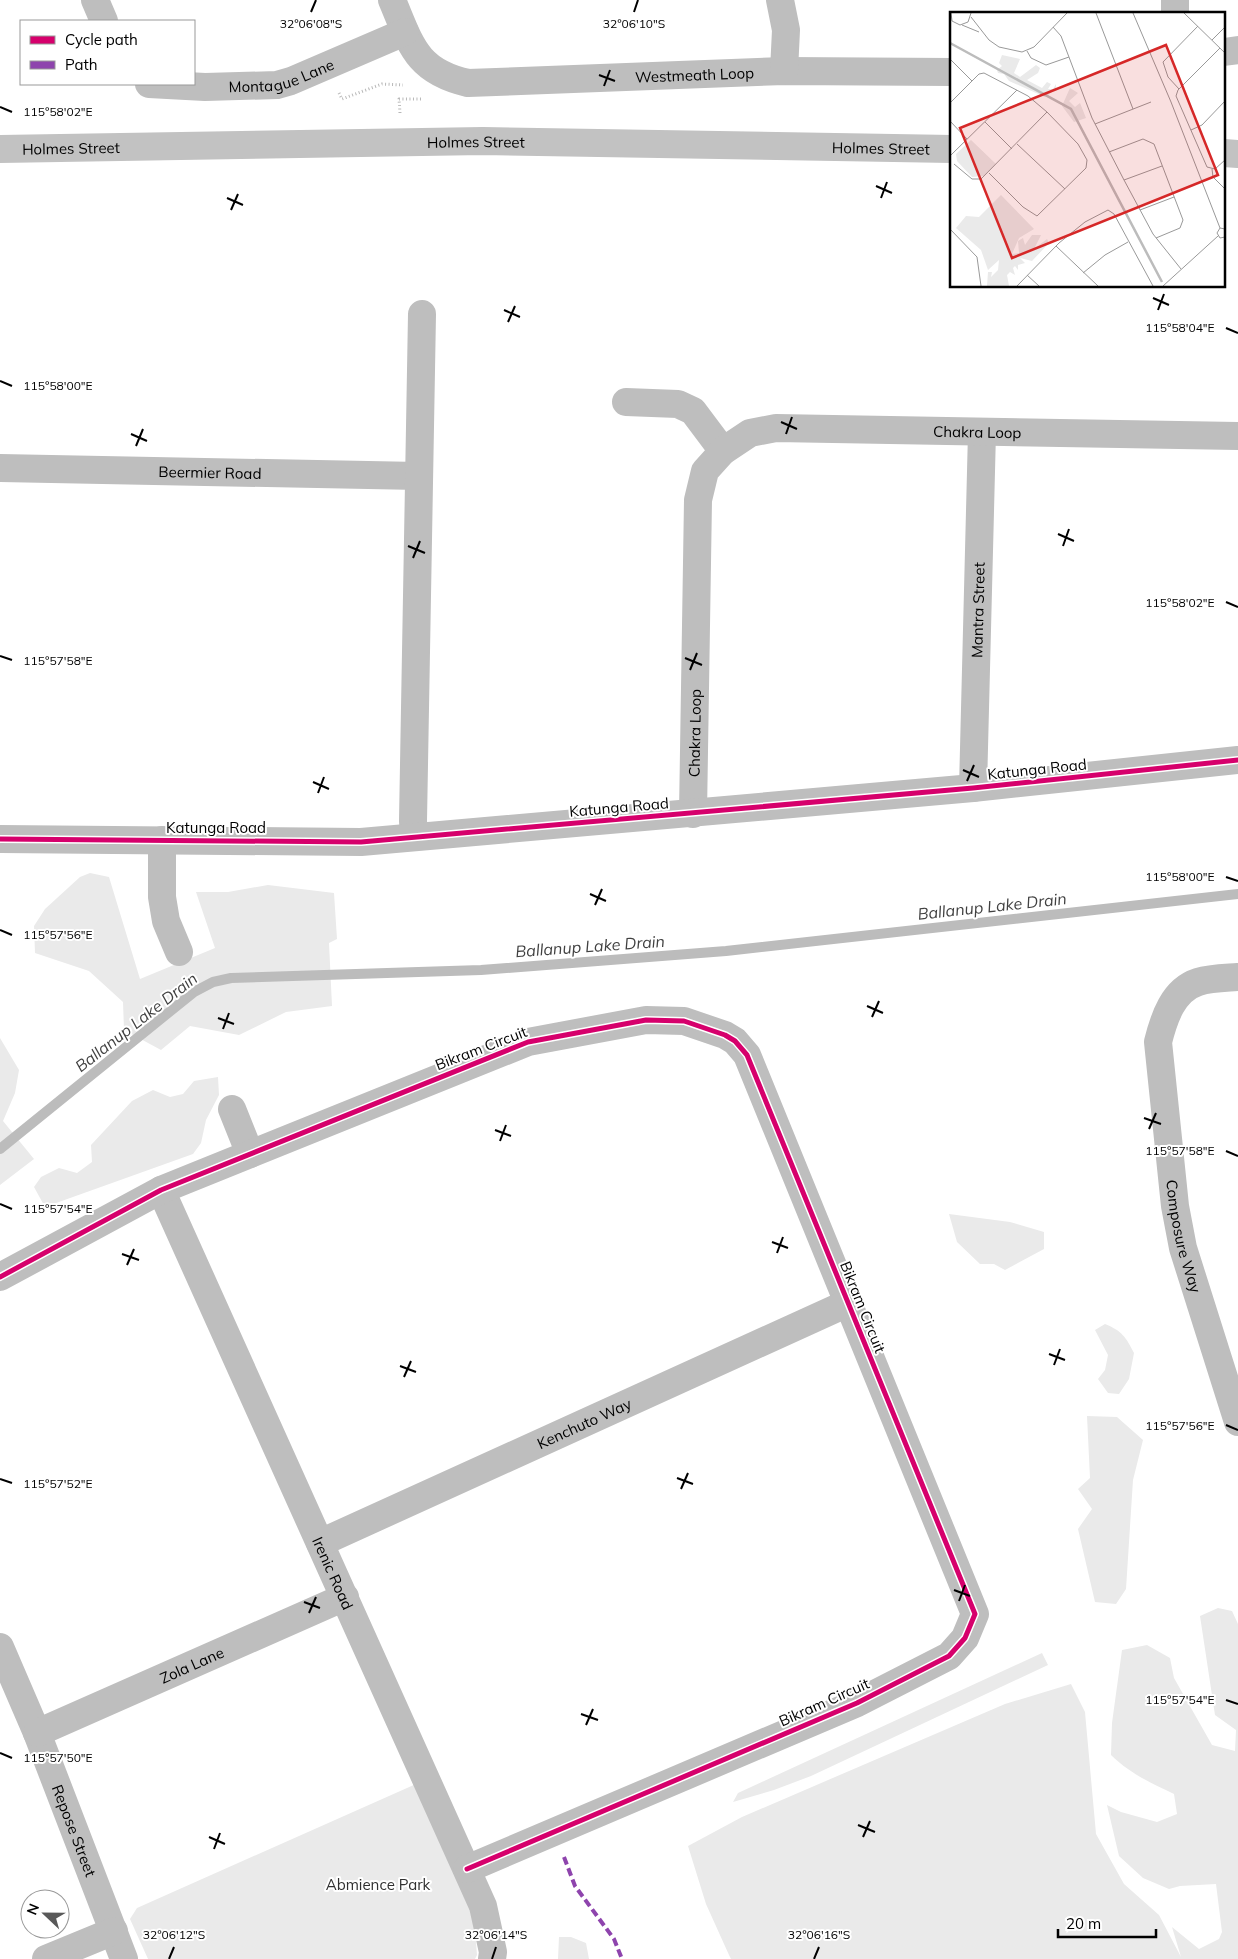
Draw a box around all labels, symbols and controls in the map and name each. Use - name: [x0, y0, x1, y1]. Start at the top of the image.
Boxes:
- inset map: [950, 12, 1226, 288]
- text: 32°06'08"S: [280, 16, 342, 31]
- text: 32°06'10"S: [603, 16, 665, 31]
- legend: [20, 20, 195, 85]
- text: Cycle path: [65, 30, 138, 49]
- street label: Montague Lane: [228, 54, 337, 96]
- text: Path: [65, 55, 97, 74]
- street label: Westmeath Loop: [635, 63, 755, 86]
- text: 115°58'02"E: [23, 104, 93, 119]
- street label: Holmes Street: [427, 131, 525, 151]
- street label: Holmes Street: [832, 137, 930, 158]
- street label: Holmes Street: [22, 138, 120, 158]
- text: 115°58'04"E: [1145, 320, 1215, 335]
- text: 115°58'00"E: [23, 378, 93, 393]
- street label: Chakra Loop: [933, 421, 1022, 442]
- street label: Beermier Road: [158, 462, 262, 482]
- street label: Mantra Street: [967, 562, 988, 658]
- text: 115°58'02"E: [1145, 595, 1215, 610]
- text: 115°57'58"E: [23, 653, 93, 668]
- street label: Chakra Loop: [684, 689, 704, 777]
- street label: Katunga Road: [986, 754, 1088, 784]
- street label: Katunga Road: [568, 793, 670, 821]
- street label: Katunga Road: [166, 818, 266, 837]
- text: 115°58'00"E: [1145, 869, 1215, 884]
- water label: Ballanup Lake Drain: [916, 888, 1068, 924]
- text: 115°57'56"E: [23, 927, 93, 942]
- water label: Ballanup Lake Drain: [515, 931, 665, 961]
- water label: Ballanup Lake Drain: [71, 968, 201, 1076]
- street label: Bikram Circuit: [432, 1022, 530, 1074]
- text: 115°57'58"E: [1145, 1143, 1215, 1158]
- street label: Composure Way: [1163, 1179, 1206, 1295]
- text: 115°57'54"E: [23, 1201, 93, 1216]
- street label: Bikram Circuit: [836, 1258, 890, 1356]
- street label: Kenchuto Way: [534, 1393, 634, 1453]
- text: 115°57'56"E: [1145, 1418, 1215, 1433]
- text: 115°57'52"E: [23, 1476, 93, 1491]
- street label: Irenic Road: [309, 1534, 358, 1613]
- street label: Zola Lane: [157, 1642, 227, 1687]
- street label: Bikram Circuit: [776, 1674, 872, 1730]
- text: 115°57'54"E: [1145, 1692, 1215, 1707]
- text: 115°57'50"E: [23, 1750, 93, 1765]
- street label: Repose Street: [48, 1782, 101, 1879]
- park label: Abmience Park: [326, 1875, 431, 1894]
- north arrow: [20, 1889, 70, 1939]
- text: N: [23, 1901, 43, 1917]
- scale bar: [1058, 1906, 1156, 1938]
- text: 20 m: [1066, 1914, 1101, 1933]
- text: 32°06'12"S: [143, 1927, 205, 1942]
- text: 32°06'14"S: [465, 1927, 527, 1942]
- text: 32°06'16"S: [788, 1927, 850, 1942]

